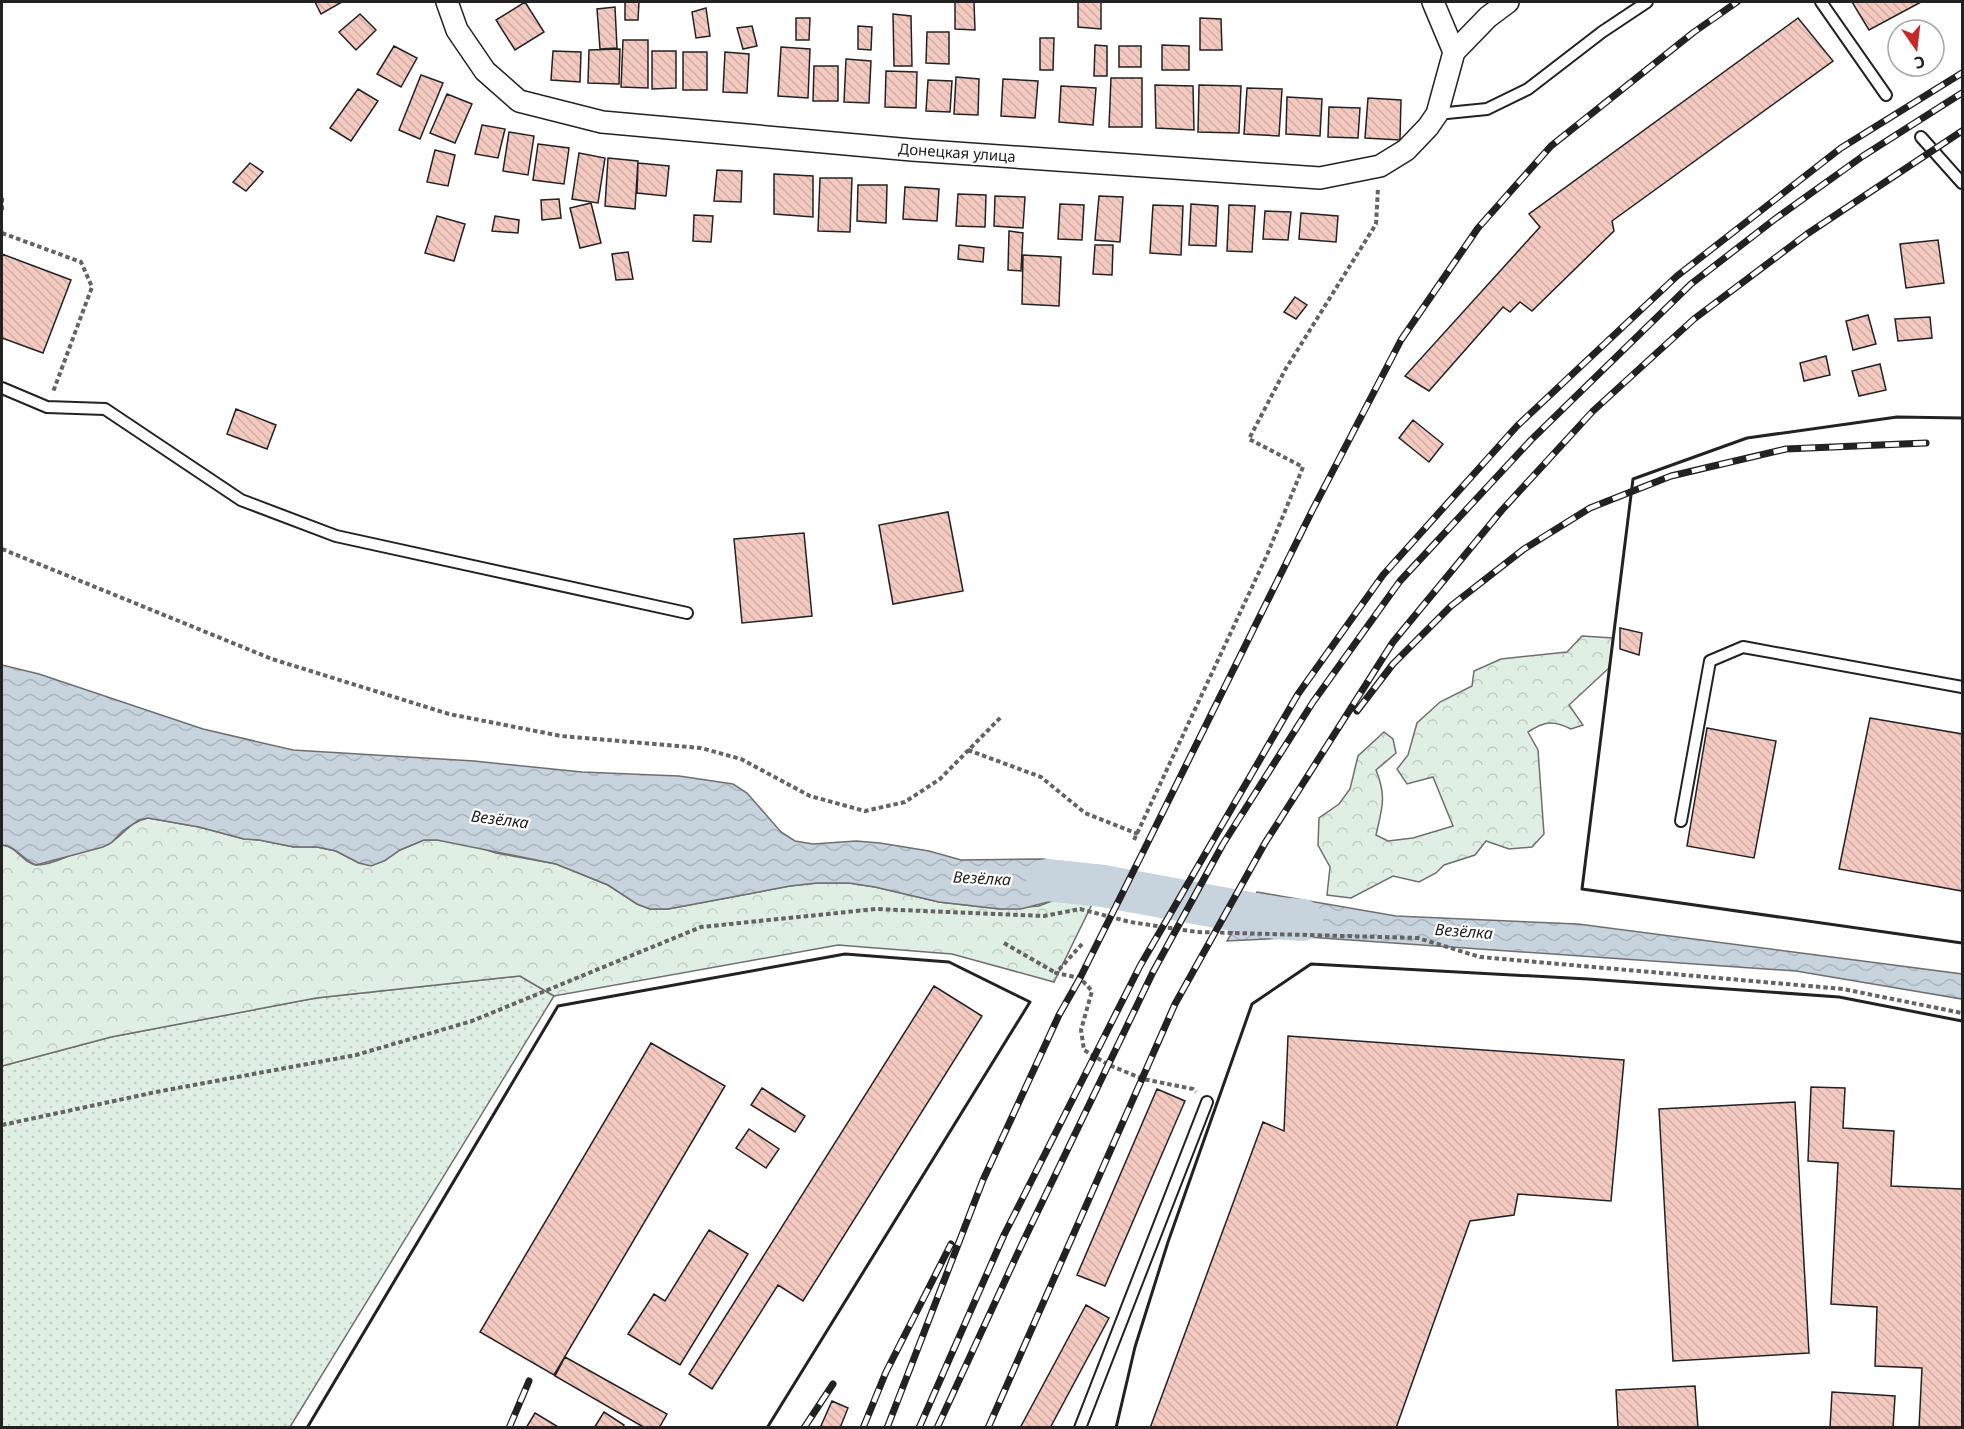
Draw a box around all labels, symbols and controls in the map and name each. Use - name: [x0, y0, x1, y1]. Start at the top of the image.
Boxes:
- north arrow: [1886, 18, 1946, 78]
- text: С: [1912, 51, 1927, 74]
- street label: Донецкая улица: [898, 138, 1016, 166]
- water label: Везёлка: [470, 805, 530, 833]
- water label: Везёлка: [952, 865, 1012, 891]
- water label: Везёлка: [1434, 918, 1494, 944]

